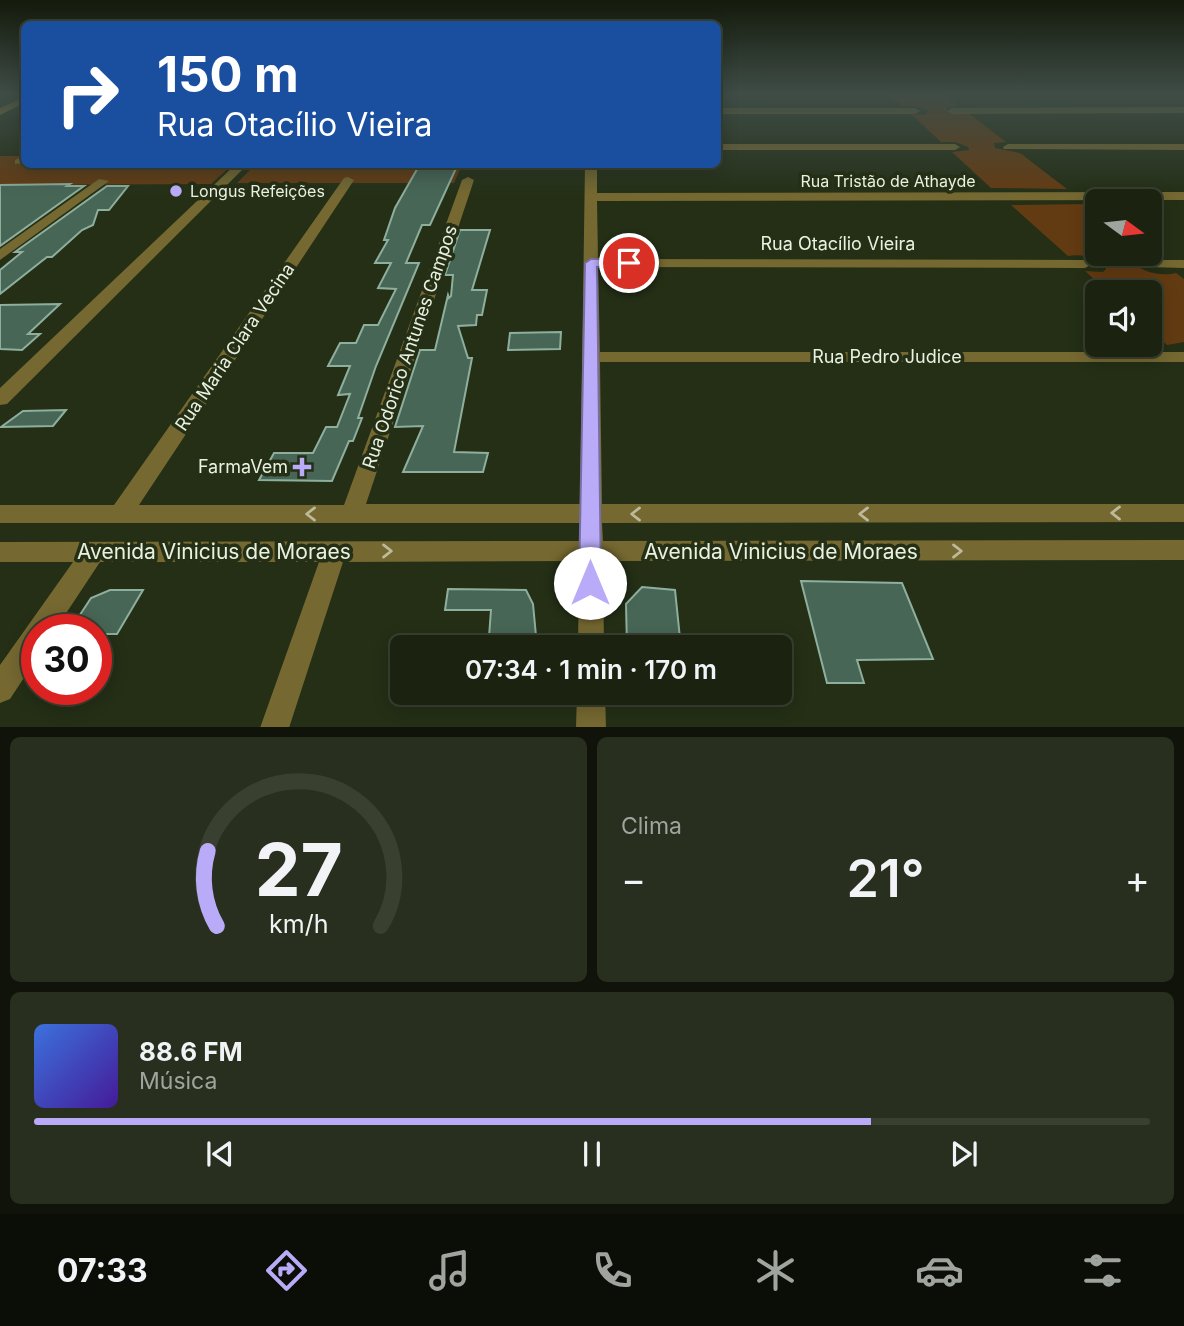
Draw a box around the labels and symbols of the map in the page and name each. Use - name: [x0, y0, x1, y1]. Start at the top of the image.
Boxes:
- street label: Rua Tristão de Athayde: [800, 171, 976, 191]
- place label: Longus Refeições: [190, 181, 325, 201]
- marker: Longus Refeições: [168, 183, 184, 199]
- north arrow: [1085, 189, 1162, 266]
- street label: Rua Odorico Antunes Campos: [358, 222, 461, 471]
- pin: [599, 233, 659, 293]
- street label: Rua Otacílio Vieira: [761, 233, 915, 254]
- street label: Rua Maria Clara Vecina: [171, 259, 298, 434]
- street label: Rua Pedro Judice: [812, 346, 962, 367]
- place label: FarmaVem: [198, 456, 288, 477]
- marker: FarmaVem: [294, 459, 310, 475]
- one-way arrow: [1110, 505, 1121, 521]
- one-way arrow: [305, 506, 316, 522]
- one-way arrow: [631, 506, 641, 522]
- one-way arrow: [858, 506, 869, 522]
- street label: Avenida Vinicius de Moraes: [77, 539, 351, 564]
- street label: Avenida Vinicius de Moraes: [644, 539, 918, 564]
- one-way arrow: [382, 543, 392, 559]
- one-way arrow: [952, 543, 963, 559]
- position arrow: [553, 546, 627, 620]
- speed limit sign: 30: [21, 614, 112, 705]

